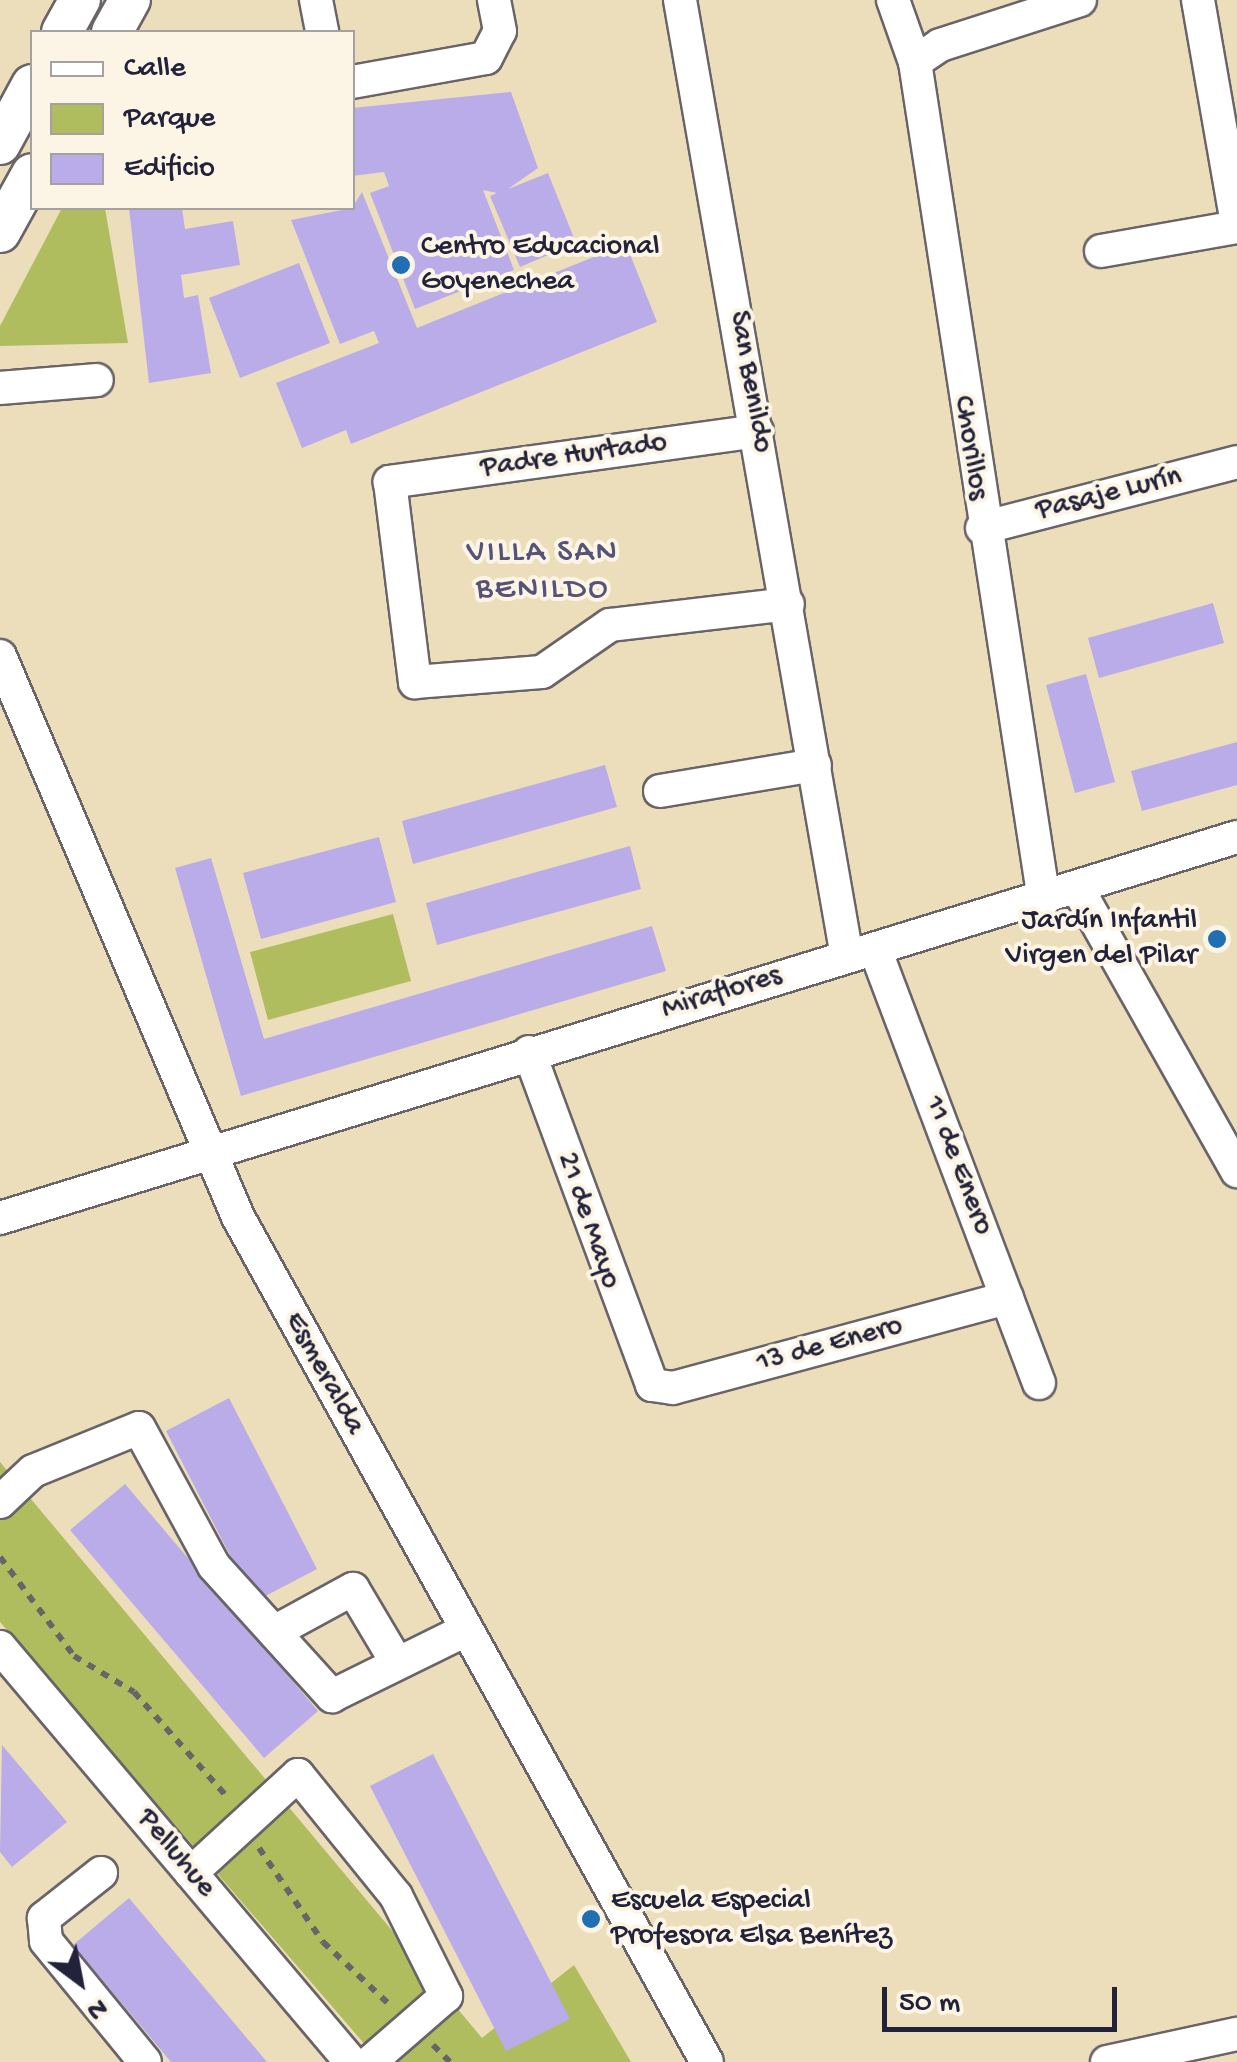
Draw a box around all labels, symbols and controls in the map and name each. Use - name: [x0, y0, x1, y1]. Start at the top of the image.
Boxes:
- legend: [30, 30, 355, 210]
- text: Calle: [124, 52, 186, 87]
- text: Parque: [124, 102, 215, 137]
- text: Edificio: [124, 152, 215, 187]
- place label: Centro Educacional Goyenechea: [421, 230, 660, 300]
- marker: Centro Educacional Goyenechea: [390, 254, 412, 276]
- street label: San Benildo: [719, 308, 779, 456]
- street label: Chorillos: [943, 393, 995, 503]
- street label: Padre Hurtado: [478, 426, 670, 488]
- street label: Pasaje Lurín: [1033, 460, 1185, 530]
- district label: VILLA SAN BENILDO: [467, 535, 619, 610]
- place label: Jardín Infantil Virgen del Pilar: [1006, 904, 1197, 974]
- marker: Jardín Infantil Virgen del Pilar: [1206, 928, 1228, 950]
- street label: Miraflores: [658, 959, 786, 1029]
- street label: 11 de Enero: [914, 1091, 1000, 1241]
- street label: 21 de Mayo: [547, 1148, 627, 1294]
- street label: Esmeralda: [275, 1306, 371, 1442]
- street label: 13 de Enero: [753, 1309, 907, 1383]
- street label: Pelluhue: [127, 1802, 223, 1906]
- place label: Escuela Especial Profesora Elsa Benítez: [611, 1884, 892, 1954]
- marker: Escuela Especial Profesora Elsa Benítez: [580, 1908, 602, 1930]
- north arrow: [30, 1932, 130, 2032]
- scale bar: [887, 1967, 1122, 2029]
- text: 50 m: [899, 1987, 960, 2022]
- text: N: [80, 1989, 113, 2027]

